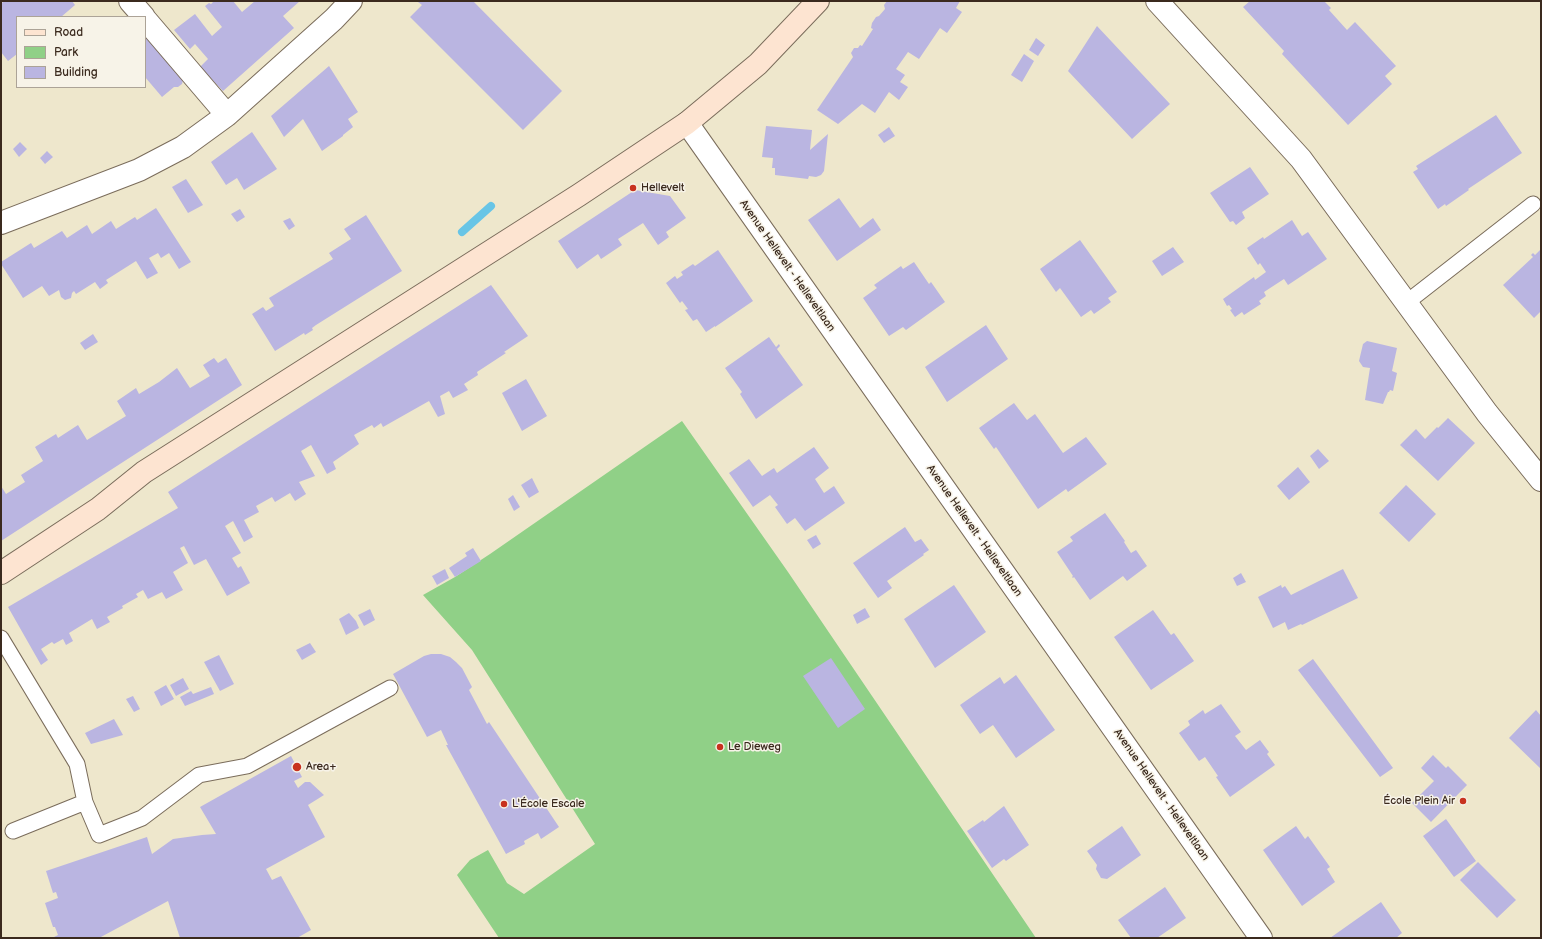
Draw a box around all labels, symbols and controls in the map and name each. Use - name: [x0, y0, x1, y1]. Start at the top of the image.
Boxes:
- legend: [16, 16, 146, 88]
- text: Road: [54, 25, 83, 40]
- text: Park: [54, 45, 78, 60]
- text: Building: [54, 65, 98, 80]
- place label: Hellevelt: [641, 181, 684, 195]
- marker: Hellevelt: [628, 183, 638, 193]
- street label: Avenue Hellevelt - Helleveltlaan: [736, 198, 838, 334]
- street label: Avenue Hellevelt - Helleveltlaan: [923, 463, 1025, 599]
- street label: Avenue Hellevelt - Helleveltlaan: [1110, 727, 1212, 863]
- place label: Le Dieweg: [728, 740, 781, 754]
- marker: Le Dieweg: [715, 742, 725, 752]
- place label: Area+: [306, 760, 337, 774]
- marker: Area+: [291, 761, 303, 773]
- place label: École Plein Air: [1383, 794, 1455, 808]
- marker: École Plein Air: [1458, 796, 1468, 806]
- place label: L'École Escale: [512, 797, 585, 811]
- marker: L'École Escale: [499, 799, 509, 809]

